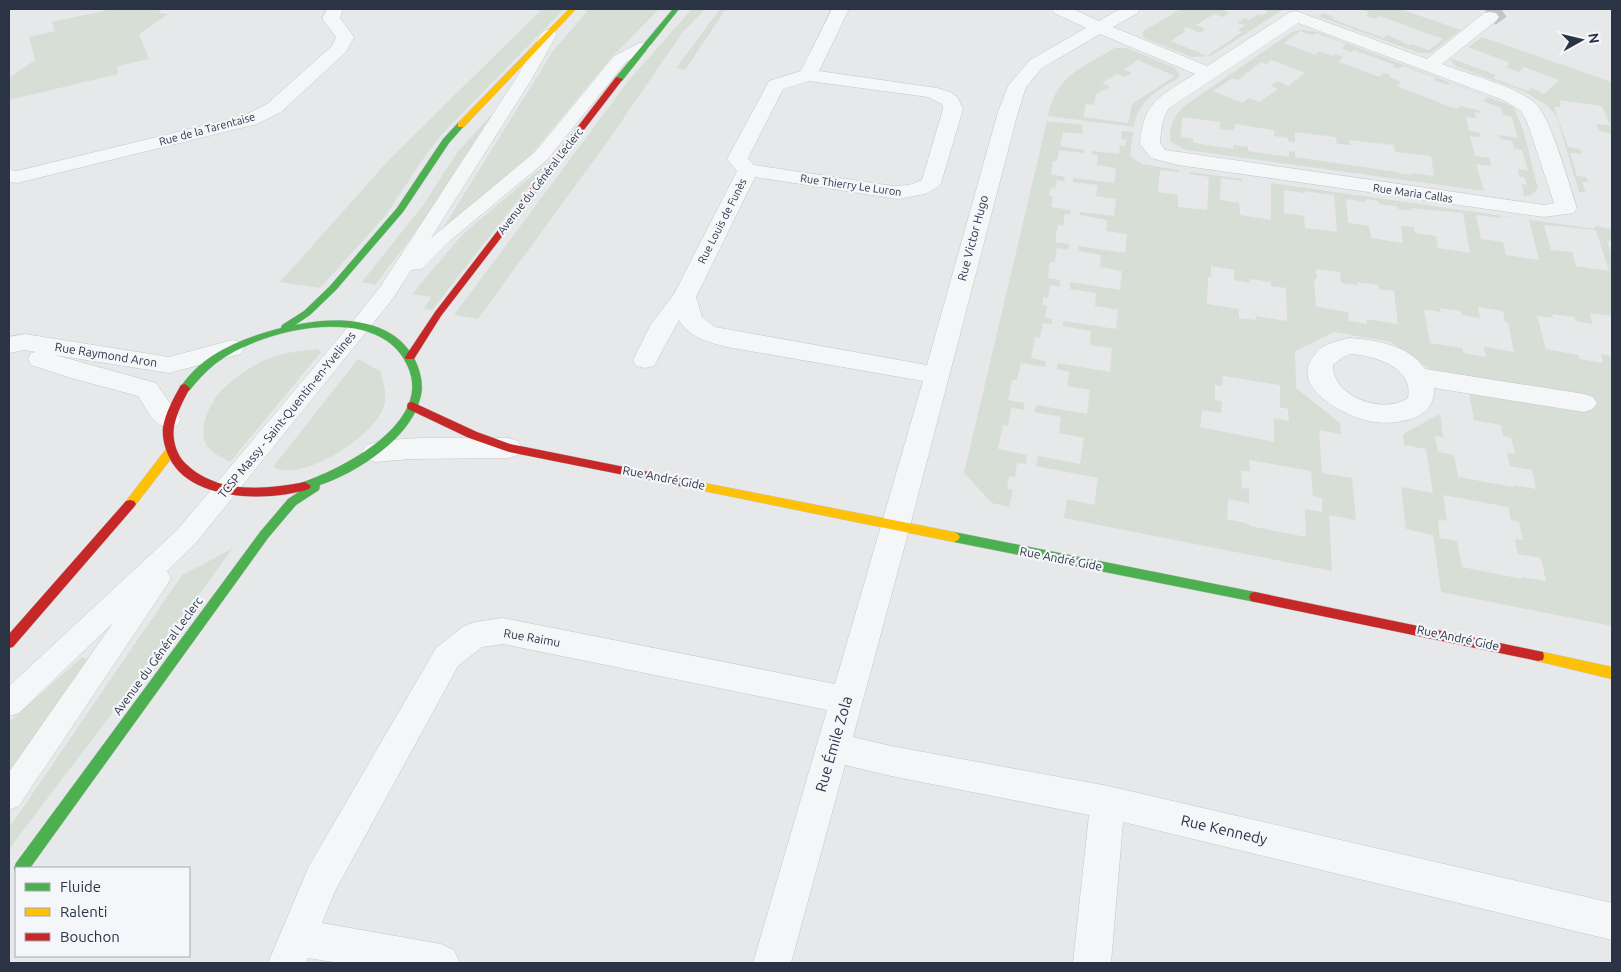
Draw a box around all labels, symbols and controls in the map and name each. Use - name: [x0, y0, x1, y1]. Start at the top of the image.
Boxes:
- north arrow: [1556, 15, 1606, 65]
- text: N: [1585, 32, 1603, 44]
- street label: Rue de la Tarentaise: [158, 110, 256, 148]
- street label: Avenue du Général Leclerc: [495, 126, 585, 236]
- street label: Rue Thierry Le Luron: [800, 172, 902, 198]
- street label: Rue Louis de Funès: [695, 176, 749, 266]
- street label: Rue Maria Callas: [1372, 181, 1454, 205]
- street label: Rue Victor Hugo: [955, 194, 990, 282]
- street label: TCSP Massy - Saint-Quentin-en-Yvelines: [215, 329, 358, 500]
- street label: Rue Raymond Aron: [54, 340, 158, 369]
- street label: Rue André Gide: [622, 463, 706, 492]
- street label: Rue André Gide: [1019, 544, 1103, 573]
- street label: Avenue du Général Leclerc: [110, 594, 205, 717]
- street label: Rue André Gide: [1416, 622, 1500, 653]
- street label: Rue Raimu: [503, 626, 562, 649]
- street label: Rue Émile Zola: [812, 694, 855, 794]
- street label: Rue Kennedy: [1179, 811, 1269, 848]
- legend: [15, 867, 190, 957]
- text: Fluide: [60, 878, 101, 895]
- text: Ralenti: [60, 903, 107, 920]
- text: Bouchon: [60, 928, 120, 945]

